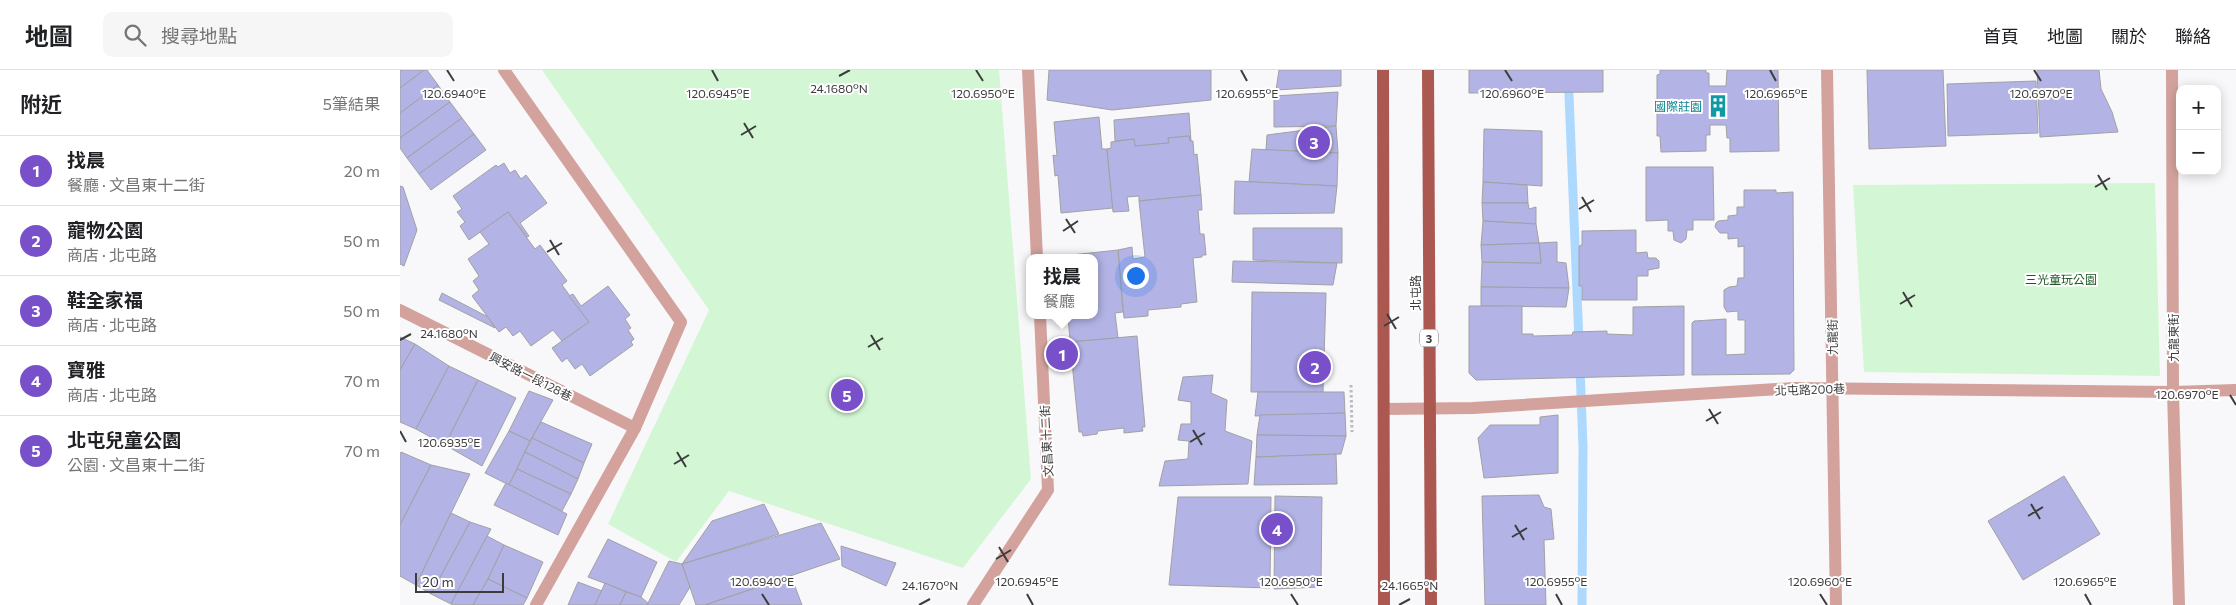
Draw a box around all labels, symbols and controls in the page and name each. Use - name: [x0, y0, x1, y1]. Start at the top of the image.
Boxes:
- search box: [103, 12, 453, 57]
- text: 地圖: [25, 21, 73, 50]
- icon: search: [121, 21, 149, 49]
- text: 搜尋地點: [161, 24, 237, 47]
- text: 首頁: [1983, 25, 2019, 47]
- text: 地圖: [2047, 25, 2083, 47]
- text: 關於: [2111, 25, 2147, 47]
- text: 聯絡: [2175, 25, 2211, 47]
- text: 24.1680°N: [810, 81, 868, 95]
- map controls: [2176, 85, 2221, 175]
- button: +: [2176, 85, 2221, 130]
- text: 120.6940°E: [422, 86, 486, 100]
- text: 120.6945°E: [686, 86, 750, 100]
- text: 120.6950°E: [951, 86, 1015, 100]
- text: 120.6955°E: [1216, 86, 1278, 100]
- text: 120.6960°E: [1480, 86, 1544, 100]
- text: 120.6965°E: [1744, 86, 1808, 100]
- text: 120.6970°E: [2009, 86, 2073, 100]
- text: 附近: [20, 91, 62, 116]
- building icon: 國際莊園: [1705, 93, 1731, 119]
- text: 5筆結果: [323, 94, 380, 113]
- place label: 國際莊園: [1654, 99, 1702, 113]
- pin: 3: [1298, 123, 1330, 161]
- button: −: [2176, 130, 2221, 175]
- text: 找晨: [67, 148, 105, 171]
- text: 1: [32, 161, 40, 180]
- text: 20 m: [344, 161, 380, 180]
- text: 餐廳 · 文昌東十二街: [67, 175, 205, 194]
- text: 寵物公園: [67, 218, 143, 241]
- text: 2: [31, 231, 41, 250]
- text: 50 m: [343, 231, 380, 250]
- text: 商店 · 北屯路: [67, 245, 157, 264]
- popup: [1026, 254, 1098, 319]
- your location: [1123, 263, 1149, 289]
- text: 找晨: [1043, 264, 1081, 287]
- park label: 三光童玩公園: [2025, 272, 2097, 286]
- street label: 北屯路: [1408, 275, 1422, 311]
- text: 鞋全家福: [67, 288, 143, 311]
- text: 餐廳: [1043, 291, 1075, 310]
- text: 3: [31, 301, 41, 320]
- text: 50 m: [343, 301, 380, 320]
- street label: 九龍東街: [2166, 314, 2180, 362]
- text: 商店 · 北屯路: [67, 315, 157, 334]
- street label: 九龍街: [1825, 319, 1839, 355]
- text: 24.1680°N: [420, 326, 478, 340]
- road number: 3: [1420, 330, 1438, 346]
- pin: 1: [1046, 335, 1078, 373]
- pin: 2: [1299, 348, 1331, 386]
- street label: 興安路一段128巷: [487, 349, 575, 403]
- text: 寶雅: [67, 358, 105, 381]
- text: 4: [31, 371, 41, 390]
- text: 70 m: [344, 371, 380, 390]
- pin: 5: [831, 376, 863, 414]
- street label: 北屯路200巷: [1775, 381, 1845, 397]
- text: 商店 · 北屯路: [67, 385, 157, 404]
- text: 120.6970°E: [2155, 387, 2219, 401]
- street label: 文昌東十二街: [1037, 405, 1055, 477]
- text: 北屯兒童公園: [67, 428, 181, 451]
- text: 120.6935°E: [418, 435, 480, 449]
- text: 5: [31, 441, 41, 460]
- text: 70 m: [344, 441, 380, 460]
- text: 公園 · 文昌東十二街: [67, 455, 205, 474]
- pin: 4: [1261, 510, 1293, 548]
- scale bar: [415, 570, 504, 593]
- text: 20 m: [422, 573, 454, 590]
- text: 120.6940°E: [730, 574, 794, 588]
- text: 120.6945°E: [995, 574, 1059, 588]
- text: 120.6950°E: [1259, 574, 1323, 588]
- text: 120.6955°E: [1525, 574, 1587, 588]
- text: 120.6960°E: [1788, 574, 1852, 588]
- text: 120.6965°E: [2053, 574, 2117, 588]
- text: 24.1670°N: [902, 578, 958, 592]
- text: 24.1665°N: [1382, 578, 1438, 592]

